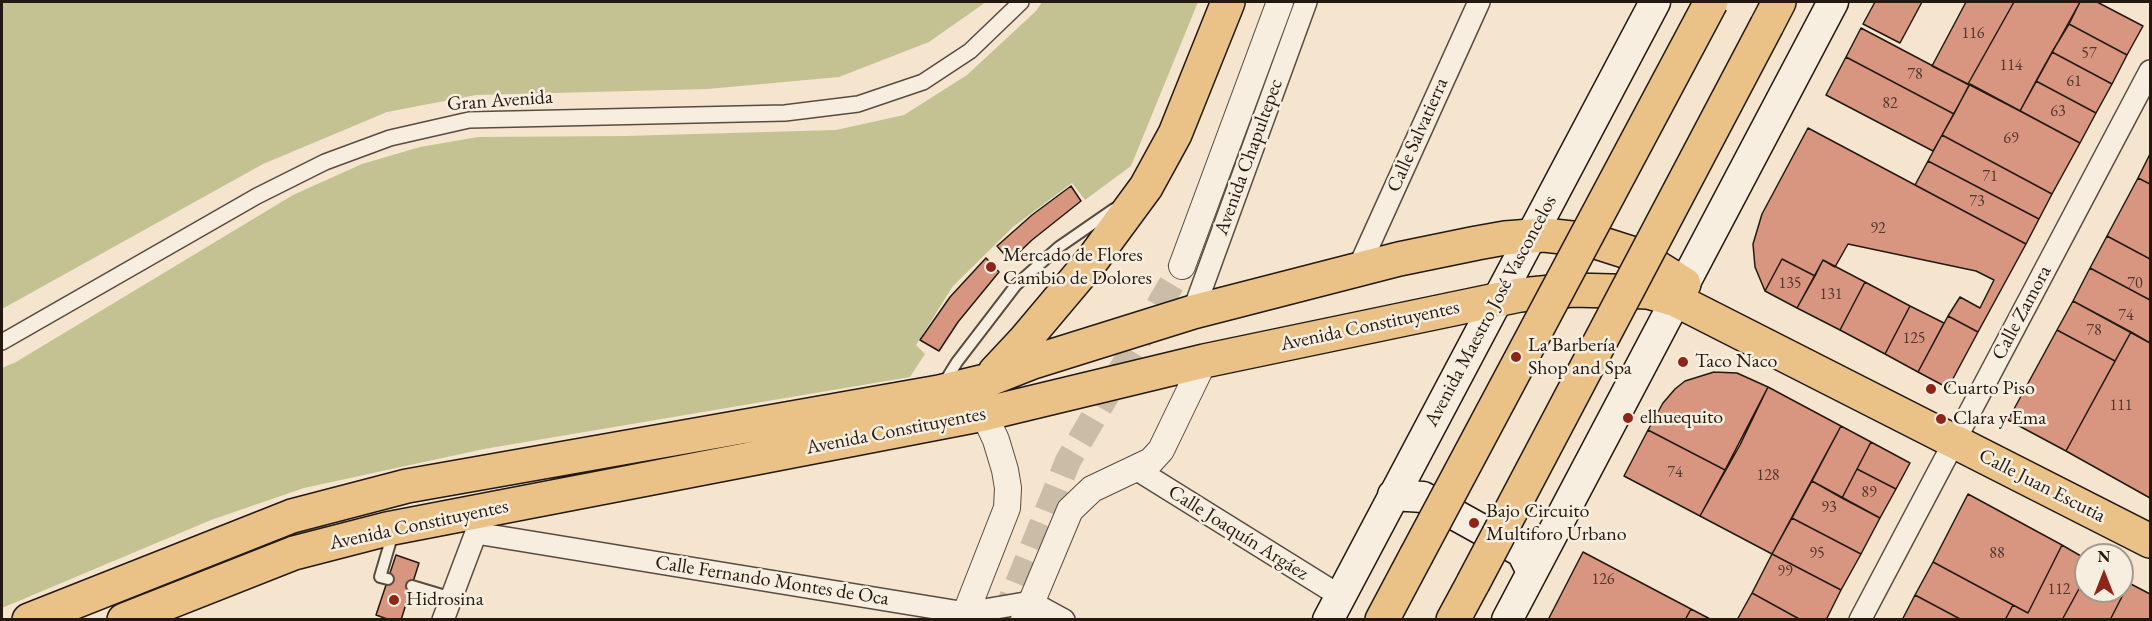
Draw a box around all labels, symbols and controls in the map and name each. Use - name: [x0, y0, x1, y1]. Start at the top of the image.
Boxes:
- house number: 116: [1961, 24, 1985, 44]
- house number: 57: [2081, 44, 2097, 64]
- house number: 114: [1999, 56, 2023, 76]
- house number: 78: [1907, 65, 1923, 85]
- house number: 61: [2066, 72, 2082, 92]
- street label: Calle Salvatierra: [1382, 74, 1454, 196]
- street label: Avenida Chapultepec: [1210, 76, 1288, 238]
- street label: Gran Avenida: [446, 85, 554, 117]
- house number: 82: [1882, 94, 1898, 114]
- house number: 63: [2050, 102, 2066, 122]
- house number: 69: [2003, 129, 2019, 149]
- house number: 71: [1982, 167, 1998, 187]
- street label: Avenida Maestro José Vasconcelos: [1420, 191, 1562, 431]
- house number: 73: [1969, 192, 1985, 212]
- house number: 92: [1870, 219, 1886, 239]
- place label: Mercado de Flores Cambio de Dolores: [1003, 244, 1152, 291]
- marker: Mercado de Flores Cambio de Dolores: [984, 260, 998, 274]
- street label: Calle Zamora: [1987, 262, 2057, 364]
- house number: 135: [1778, 274, 1802, 294]
- house number: 70: [2127, 274, 2143, 294]
- house number: 131: [1819, 285, 1843, 305]
- street label: Avenida Constituyentes: [1278, 295, 1462, 357]
- house number: 74: [2118, 306, 2134, 326]
- house number: 78: [2086, 321, 2102, 341]
- house number: 125: [1902, 329, 1926, 349]
- place label: La Barbería Shop and Spa: [1528, 334, 1632, 381]
- marker: La Barbería Shop and Spa: [1509, 350, 1523, 364]
- place label: Taco Naco: [1695, 350, 1777, 374]
- marker: Taco Naco: [1676, 355, 1690, 369]
- place label: Cuarto Piso: [1943, 377, 2035, 401]
- marker: Cuarto Piso: [1924, 382, 1938, 396]
- house number: 111: [2109, 396, 2133, 416]
- street label: Avenida Constituyentes: [804, 402, 988, 460]
- place label: elhuequito: [1640, 406, 1723, 430]
- place label: Clara y Ema: [1953, 407, 2046, 431]
- marker: elhuequito: [1621, 411, 1635, 425]
- marker: Clara y Ema: [1934, 412, 1948, 426]
- street label: Calle Juan Escutia: [1975, 444, 2109, 528]
- house number: 74: [1667, 463, 1683, 483]
- house number: 128: [1756, 466, 1780, 486]
- street label: Calle Joaquín Argáez: [1163, 480, 1313, 586]
- house number: 89: [1861, 483, 1877, 503]
- street label: Avenida Constituyentes: [327, 494, 511, 556]
- house number: 93: [1821, 498, 1837, 518]
- place label: Bajo Circuito Multiforo Urbano: [1486, 500, 1627, 547]
- marker: Bajo Circuito Multiforo Urbano: [1467, 516, 1481, 530]
- north arrow: [2074, 543, 2134, 603]
- house number: 95: [1809, 544, 1825, 564]
- house number: 88: [1989, 544, 2005, 564]
- text: N: [2098, 546, 2110, 567]
- street label: Calle Fernando Montes de Oca: [653, 551, 891, 611]
- house number: 99: [1777, 562, 1793, 582]
- house number: 126: [1591, 570, 1615, 590]
- house number: 112: [2047, 580, 2071, 600]
- place label: Hidrosina: [406, 588, 484, 612]
- marker: Hidrosina: [387, 593, 401, 607]

